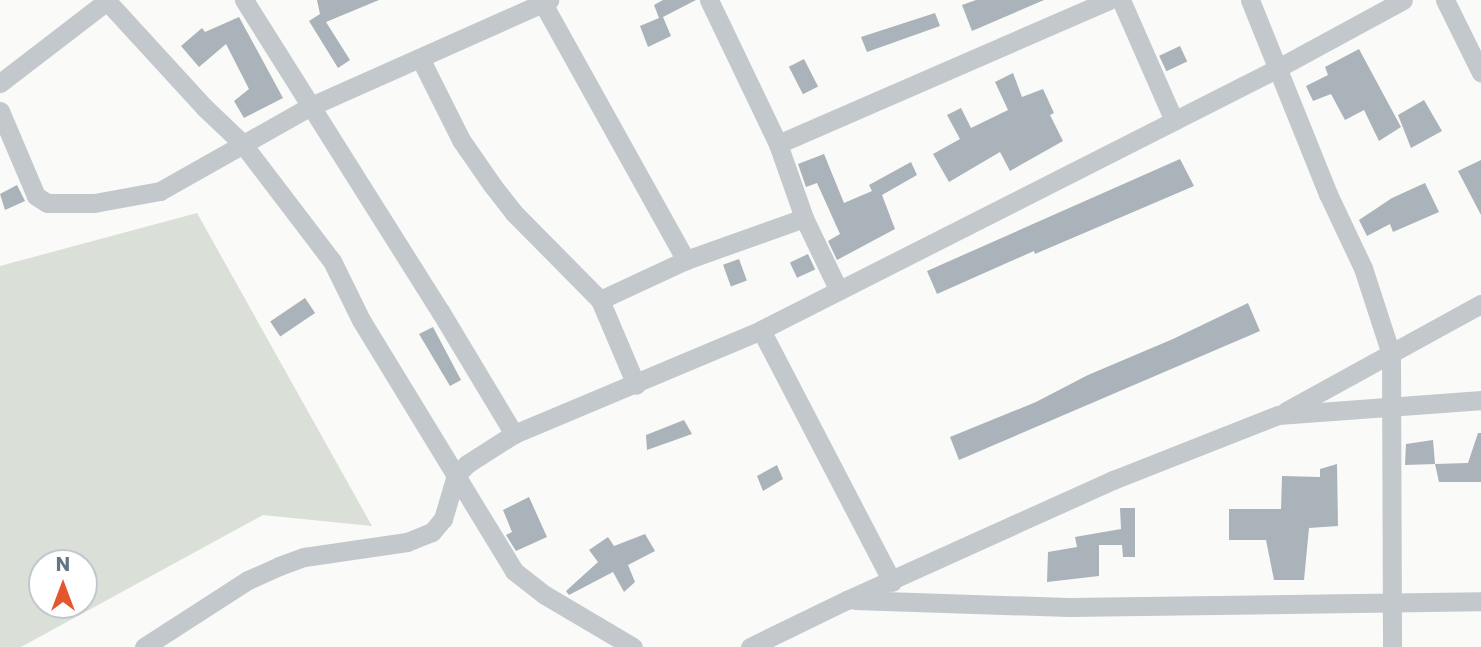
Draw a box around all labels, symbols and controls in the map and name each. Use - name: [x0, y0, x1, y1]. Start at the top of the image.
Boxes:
- north arrow: [28, 549, 98, 619]
- text: N: [56, 551, 70, 578]

